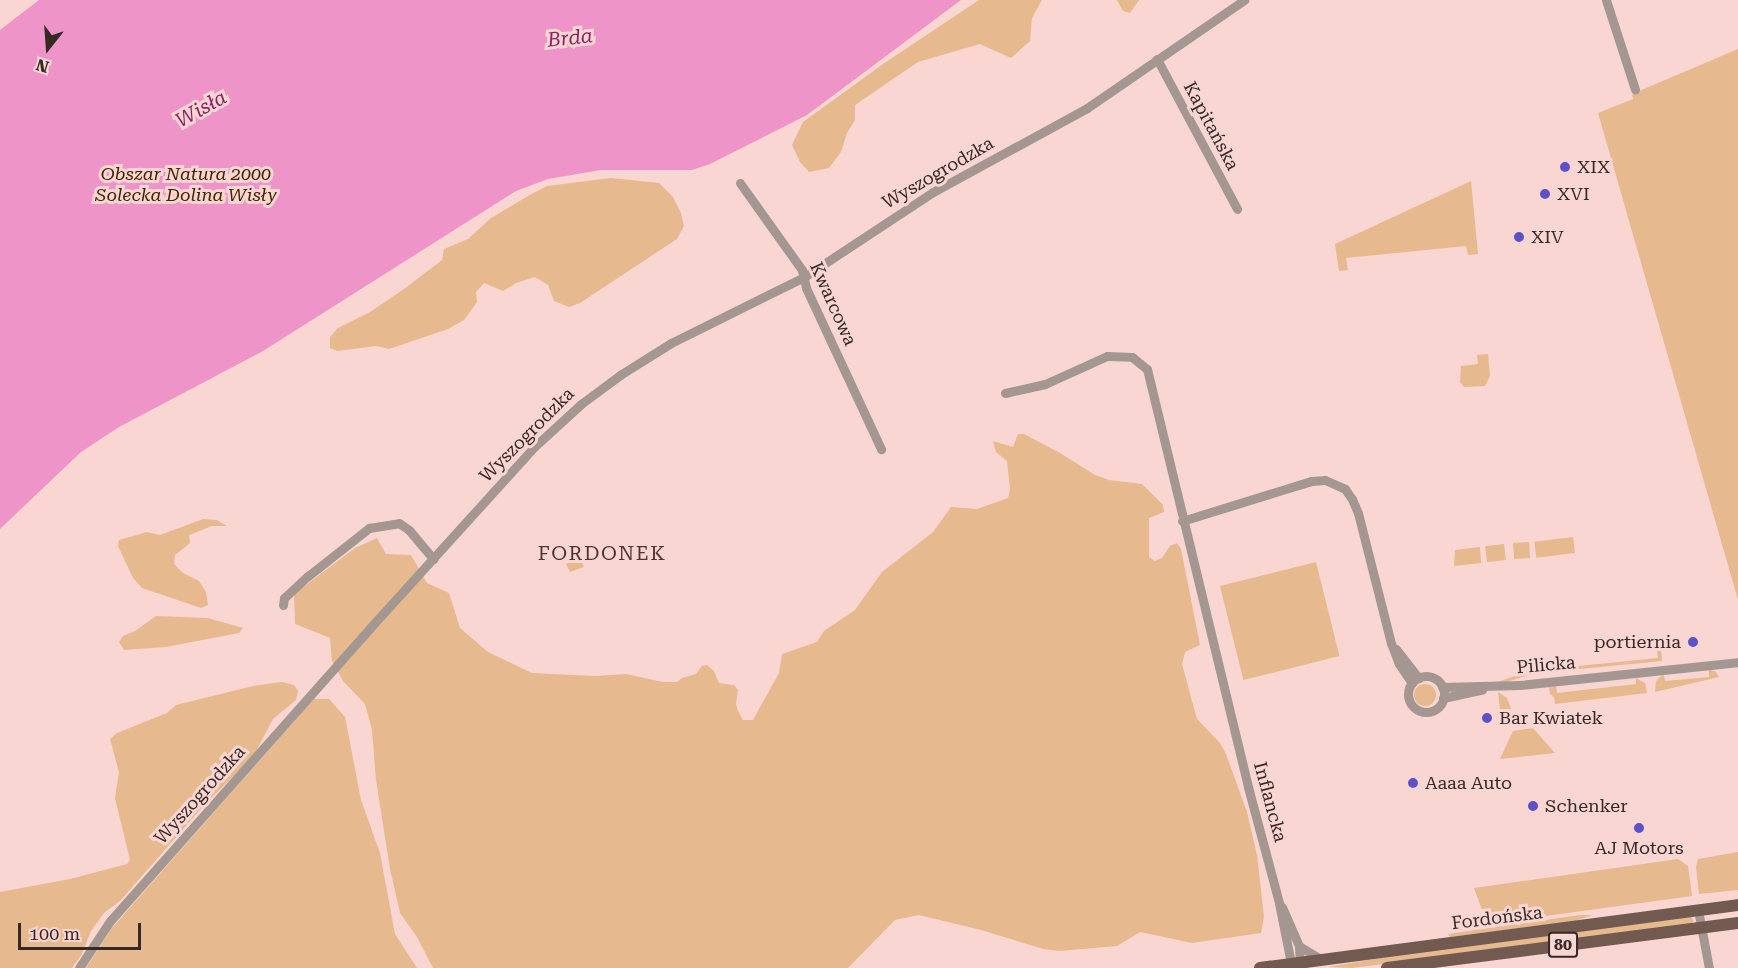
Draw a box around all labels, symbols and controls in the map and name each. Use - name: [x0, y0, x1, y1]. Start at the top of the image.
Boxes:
- north arrow: [18, 18, 78, 78]
- water label: Brda: [546, 24, 594, 52]
- text: N: [34, 55, 51, 77]
- street label: Kapitańska: [1179, 78, 1243, 174]
- water label: Wisła: [171, 85, 231, 133]
- street label: Wyszogrodzka: [878, 132, 998, 214]
- place label: XIX: [1577, 156, 1610, 178]
- marker: XIX: [1558, 160, 1572, 174]
- park label: Obszar Natura 2000 Solecka Dolina Wisły: [95, 164, 277, 207]
- place label: XVI: [1557, 183, 1590, 205]
- marker: XVI: [1538, 187, 1552, 201]
- place label: XIV: [1531, 226, 1564, 248]
- marker: XIV: [1512, 230, 1526, 244]
- street label: Kwarcowa: [805, 259, 861, 349]
- street label: Wyszogrodzka: [475, 383, 579, 487]
- district label: FORDONEK: [538, 541, 666, 565]
- place label: portiernia: [1594, 631, 1681, 653]
- marker: portiernia: [1686, 635, 1700, 649]
- street label: Pilicka: [1516, 652, 1576, 678]
- place label: Bar Kwiatek: [1499, 707, 1603, 729]
- marker: Bar Kwiatek: [1480, 711, 1494, 725]
- street label: Wyszogrodzka: [150, 741, 250, 849]
- street label: Inflancka: [1249, 759, 1291, 845]
- place label: Aaaa Auto: [1425, 772, 1512, 794]
- marker: Aaaa Auto: [1406, 776, 1420, 790]
- place label: Schenker: [1545, 795, 1628, 817]
- marker: Schenker: [1526, 799, 1540, 813]
- marker: AJ Motors: [1632, 821, 1646, 835]
- place label: AJ Motors: [1594, 837, 1684, 859]
- street label: Fordońska: [1450, 902, 1544, 934]
- scale bar: [21, 911, 144, 949]
- text: 100 m: [29, 923, 80, 944]
- road number: 80: [1548, 932, 1578, 958]

